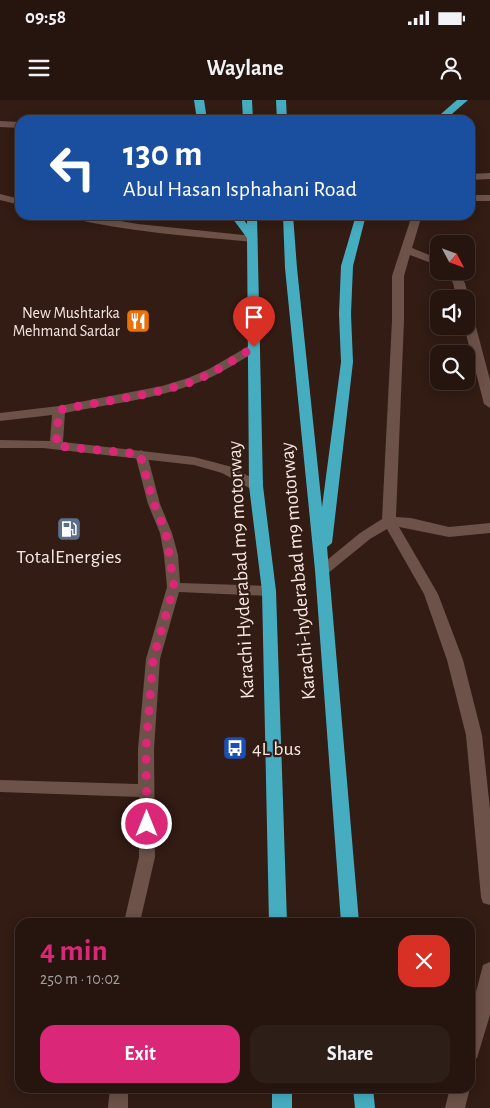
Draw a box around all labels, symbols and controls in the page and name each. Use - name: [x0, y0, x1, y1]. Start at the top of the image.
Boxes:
- text: 09:58: [25, 8, 66, 27]
- icon: menu: [25, 54, 53, 82]
- icon: person: [437, 54, 465, 82]
- text: Waylane: [206, 57, 284, 79]
- icon: left: [40, 135, 105, 200]
- text: 130 m: [123, 137, 202, 172]
- text: Abul Hasan Isphahani Road: [123, 178, 357, 200]
- north arrow: [430, 235, 475, 280]
- map controls: [430, 235, 475, 390]
- button: sound: [430, 290, 475, 335]
- pin: [233, 296, 275, 347]
- icon: arrive: [240, 303, 268, 331]
- place label: New Mushtarka Mehmand Sardar: [13, 305, 121, 339]
- restaurant icon: New Mushtarka Mehmand Sardar: [125, 308, 151, 334]
- button: search: [430, 345, 475, 390]
- street label: Karachi Hyderabad m9 motorway: [224, 440, 258, 700]
- street label: Karachi-hyderabad m9 motorway: [277, 441, 319, 701]
- fuel station icon: TotalEnergies: [56, 516, 82, 542]
- place label: TotalEnergies: [16, 547, 122, 567]
- bus stop icon: 4L bus: [222, 735, 248, 761]
- place label: 4L bus: [252, 739, 301, 759]
- position arrow: [120, 797, 172, 849]
- button: close: [398, 935, 450, 987]
- text: 4 min: [40, 936, 108, 966]
- text: 250 m · 10:02: [40, 971, 120, 987]
- button: Exit: [40, 1025, 240, 1083]
- button: Share: [250, 1025, 450, 1083]

